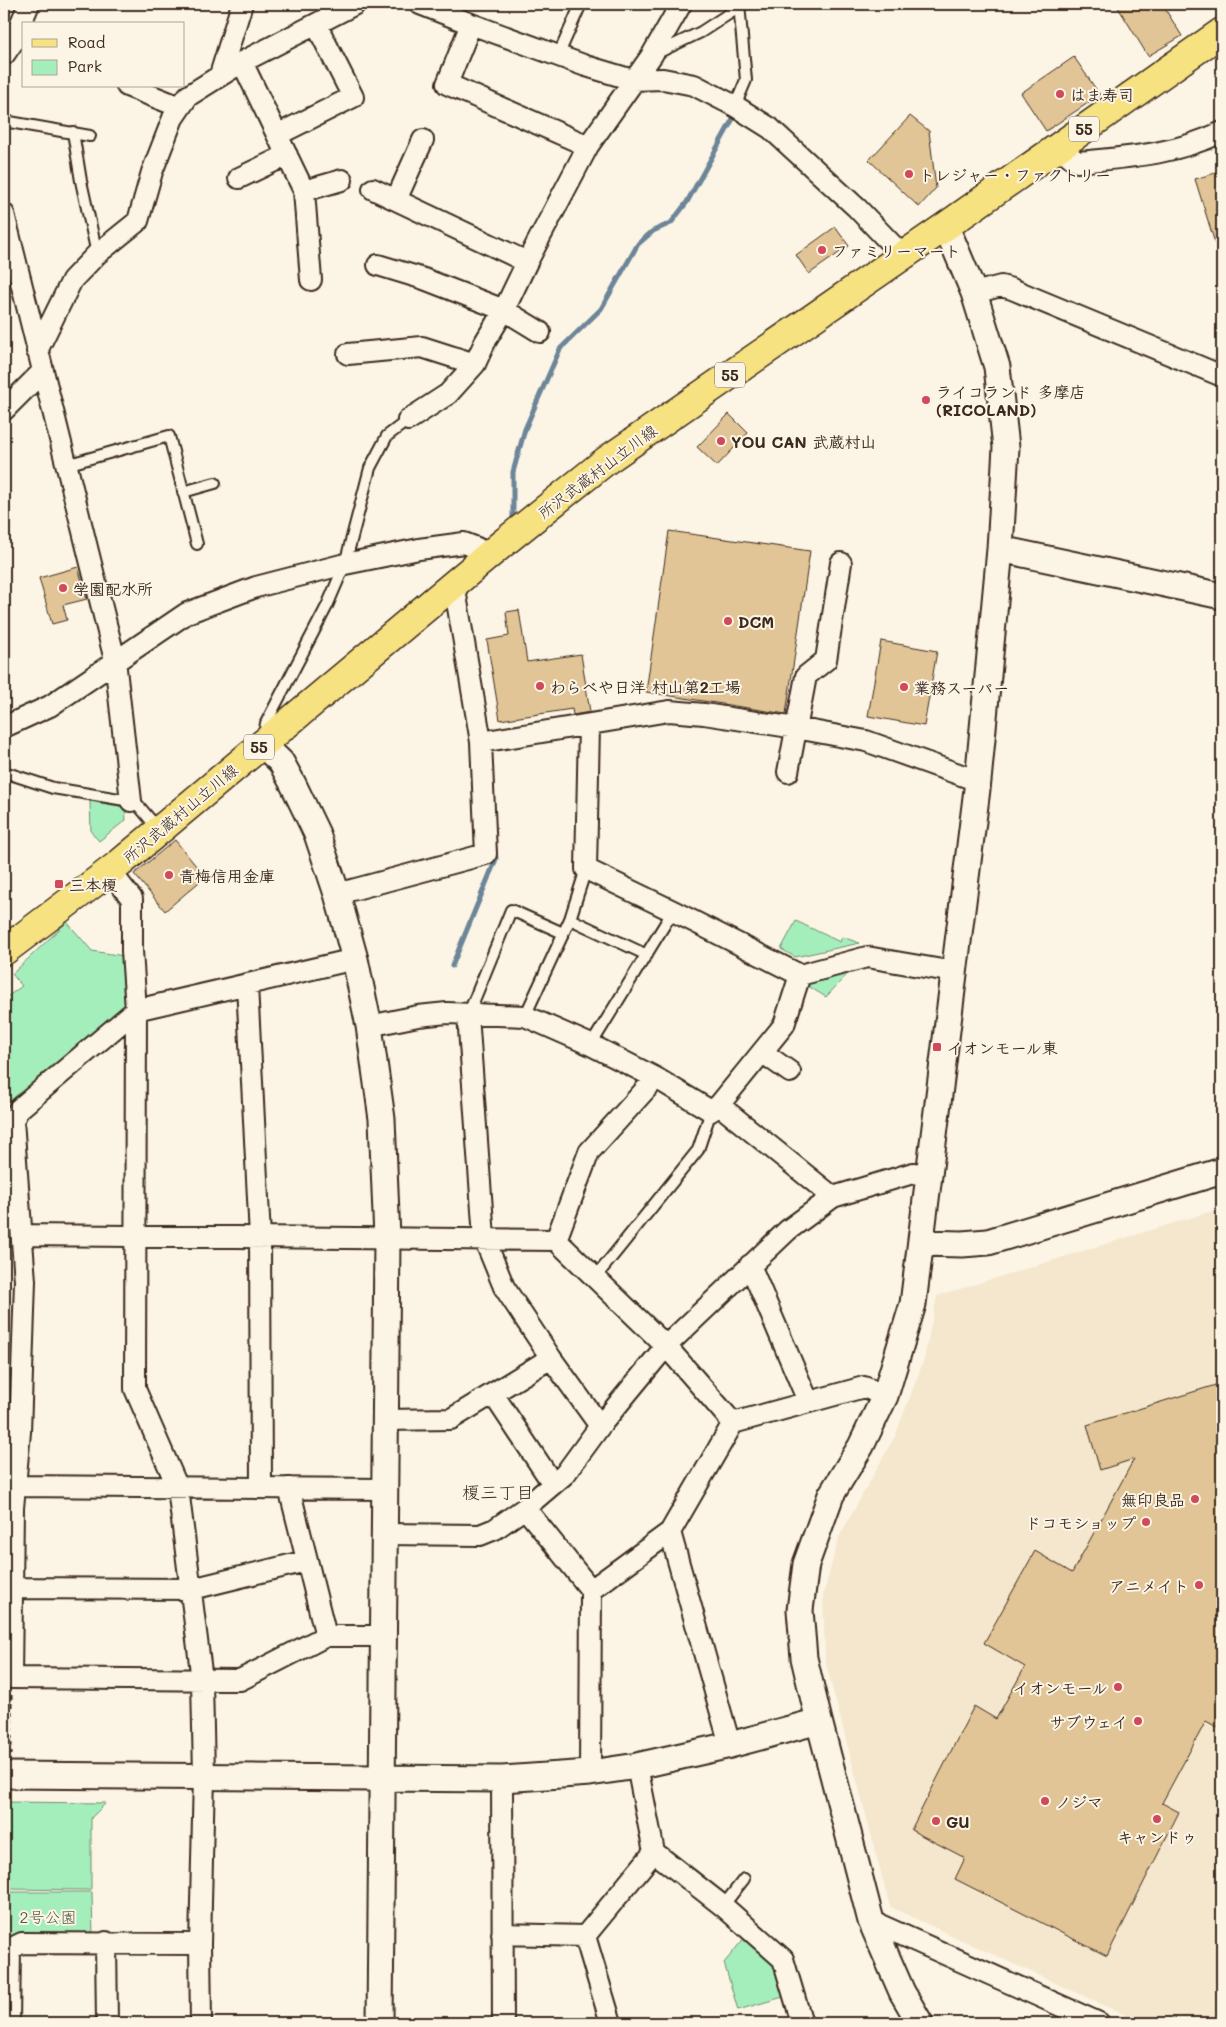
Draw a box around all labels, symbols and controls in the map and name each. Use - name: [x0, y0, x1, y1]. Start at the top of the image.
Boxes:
- legend: [22, 22, 185, 88]
- text: Road: [68, 32, 105, 52]
- text: Park: [68, 56, 102, 76]
- place label: はま寿司: [1070, 84, 1134, 105]
- marker: はま寿司: [1054, 88, 1066, 100]
- road number: 55: [1069, 116, 1099, 142]
- place label: トレジャー・ファクトリー: [919, 164, 1111, 185]
- marker: トレジャー・ファクトリー: [903, 168, 915, 180]
- place label: ファミリーマート: [832, 240, 961, 261]
- marker: ファミリーマート: [816, 244, 828, 256]
- road number: 55: [715, 362, 745, 388]
- place label: ライコランド 多摩店 (RICOLAND): [936, 381, 1085, 420]
- marker: ライコランド 多摩店 (RICOLAND): [920, 394, 932, 406]
- street label: 所沢武蔵村山立川線: [533, 419, 661, 523]
- place label: YOU CAN 武蔵村山: [731, 431, 876, 452]
- marker: YOU CAN 武蔵村山: [715, 435, 727, 447]
- place label: 学園配水所: [73, 578, 153, 599]
- marker: 学園配水所: [57, 582, 69, 594]
- place label: DCM: [738, 611, 774, 632]
- marker: DCM: [722, 615, 734, 627]
- place label: わらべや日洋 村山第2工場: [550, 676, 741, 697]
- place label: 業務スーパー: [914, 677, 1009, 698]
- marker: わらべや日洋 村山第2工場: [534, 680, 546, 692]
- marker: 業務スーパー: [898, 681, 910, 693]
- road number: 55: [244, 734, 274, 760]
- street label: 所沢武蔵村山立川線: [118, 759, 242, 867]
- place label: 青梅信用金庫: [179, 865, 275, 886]
- marker: 青梅信用金庫: [163, 869, 175, 881]
- place label: 三本榎: [69, 874, 118, 895]
- marker: 三本榎: [53, 878, 65, 890]
- place label: イオンモール東: [947, 1037, 1058, 1058]
- marker: イオンモール東: [931, 1041, 943, 1053]
- district label: 榎三丁目: [462, 1480, 534, 1504]
- place label: 無印良品: [1121, 1489, 1185, 1510]
- marker: 無印良品: [1189, 1493, 1201, 1505]
- place label: ドコモショップ: [1025, 1512, 1136, 1533]
- marker: ドコモショップ: [1140, 1516, 1152, 1528]
- place label: アニメイト: [1109, 1575, 1189, 1596]
- marker: アニメイト: [1193, 1579, 1205, 1591]
- place label: イオンモール: [1013, 1677, 1108, 1698]
- marker: イオンモール: [1112, 1681, 1124, 1693]
- place label: サブウェイ: [1049, 1711, 1128, 1732]
- marker: サブウェイ: [1132, 1715, 1144, 1727]
- place label: ノジマ: [1055, 1791, 1103, 1812]
- marker: ノジマ: [1039, 1795, 1051, 1807]
- place label: GU: [946, 1811, 970, 1832]
- marker: キャンドゥ: [1151, 1813, 1163, 1825]
- marker: GU: [930, 1815, 942, 1827]
- place label: キャンドゥ: [1117, 1826, 1197, 1847]
- park label: 2号公園: [20, 1906, 76, 1927]

